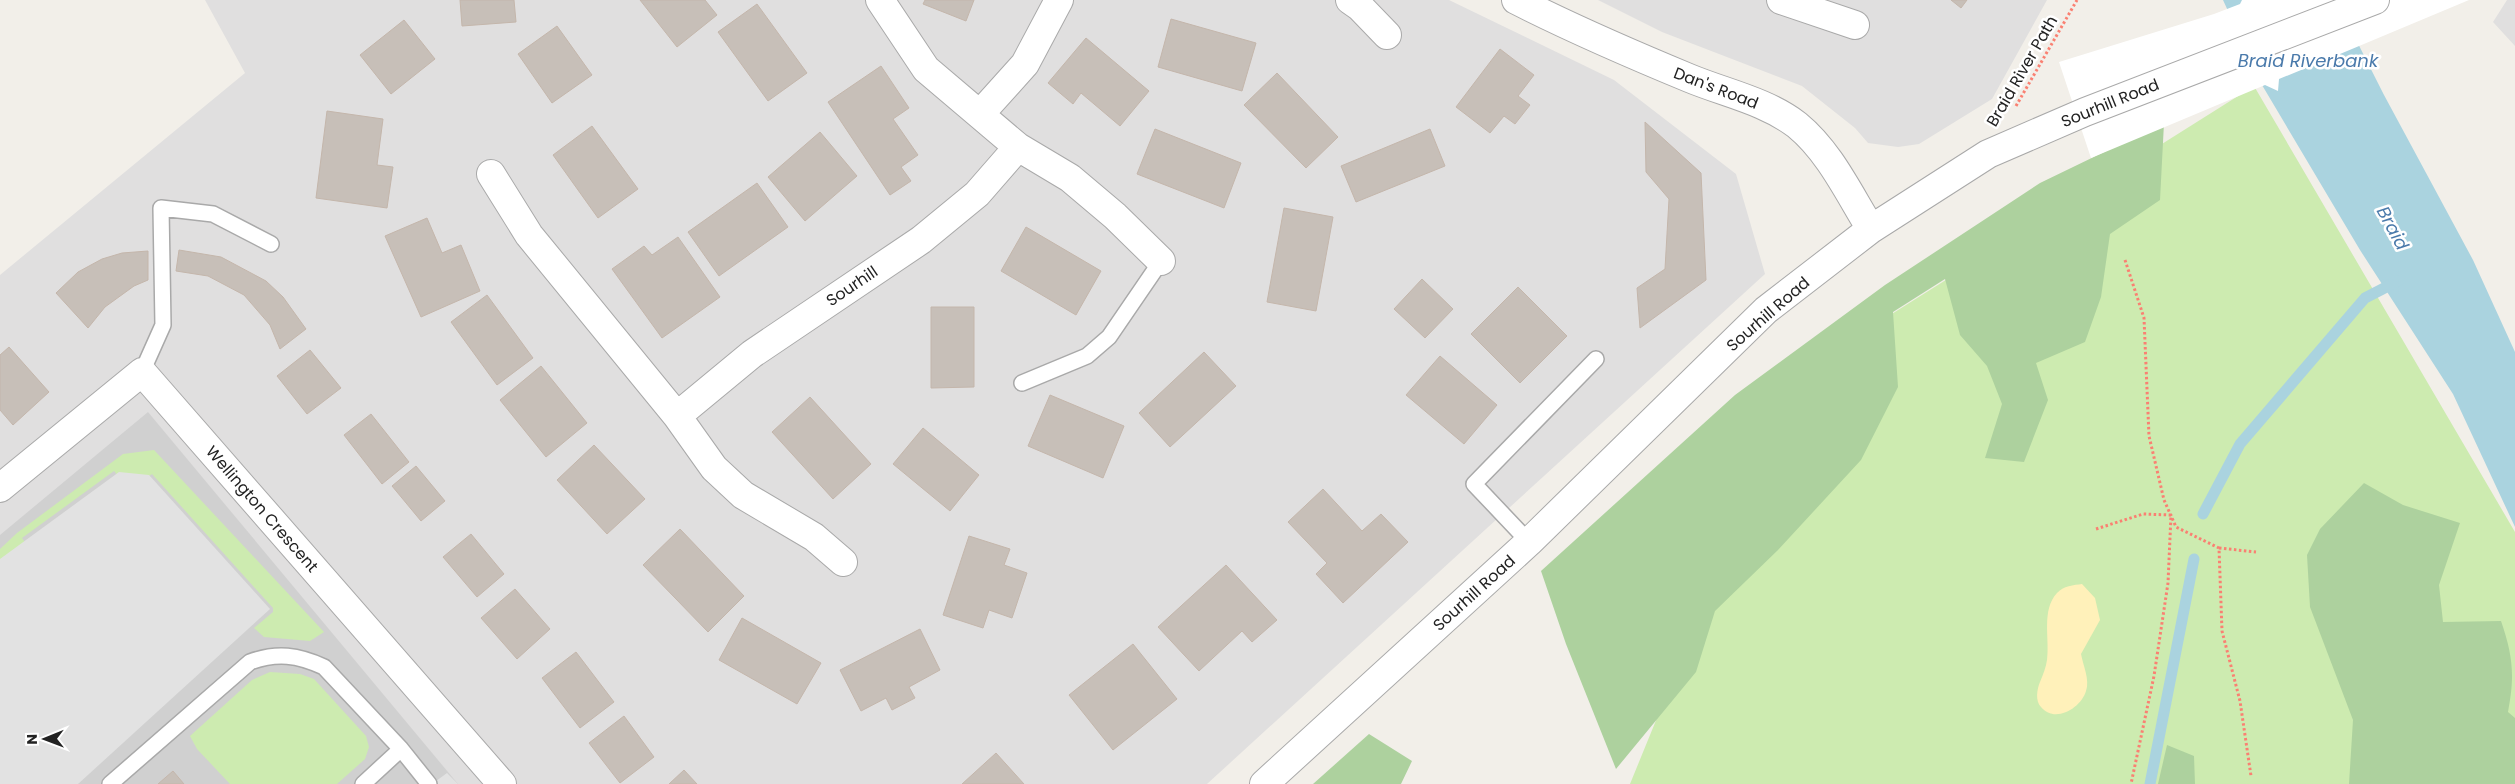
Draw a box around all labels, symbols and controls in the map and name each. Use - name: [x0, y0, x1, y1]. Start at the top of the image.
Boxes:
- street label: Braid River Path: [1981, 11, 2063, 131]
- water label: Braid Riverbank: [2238, 48, 2379, 73]
- street label: Dan's Road: [1670, 61, 1762, 115]
- street label: Sourhill Road: [2058, 73, 2162, 133]
- water label: Braid: [2371, 202, 2415, 255]
- street label: Sourhill: [822, 260, 882, 312]
- street label: Sourhill Road: [1721, 271, 1815, 357]
- street label: Wellington Crescent: [200, 441, 324, 578]
- street label: Sourhill Road: [1428, 550, 1520, 636]
- north arrow: [20, 714, 70, 764]
- text: N: [22, 734, 42, 745]

